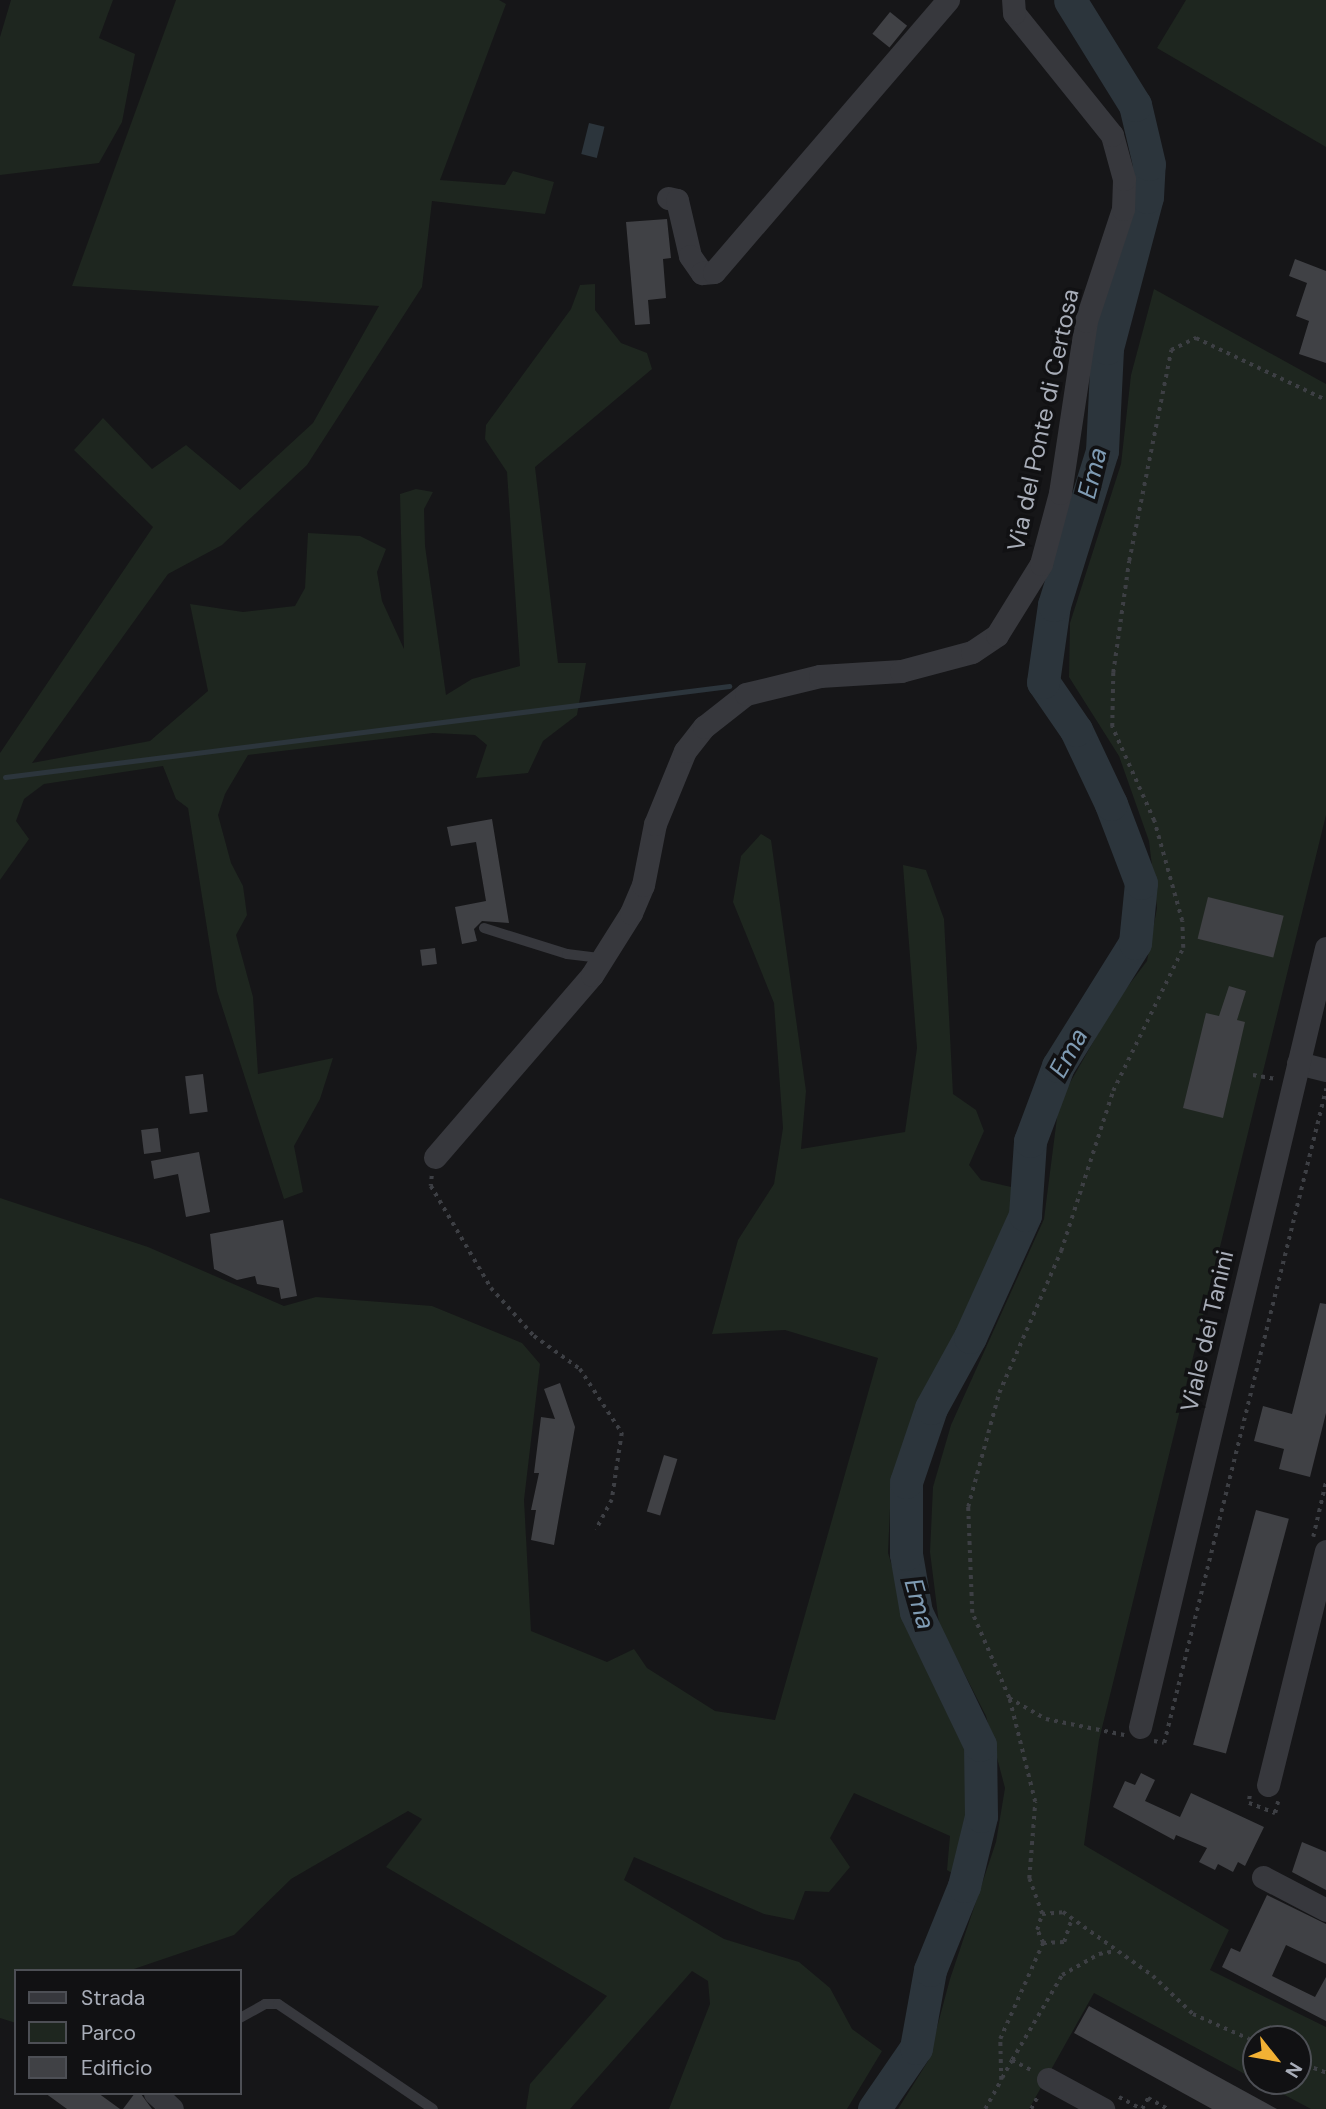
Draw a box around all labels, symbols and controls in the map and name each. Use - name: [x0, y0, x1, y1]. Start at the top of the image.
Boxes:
- street label: Via del Ponte di Certosa: [1001, 286, 1085, 554]
- water label: Ema: [1072, 444, 1114, 502]
- water label: Ema: [1043, 1023, 1095, 1083]
- street label: Viale dei Tanini: [1174, 1247, 1240, 1415]
- water label: Ema: [897, 1575, 941, 1633]
- legend: [14, 1969, 242, 2095]
- text: Strada: [81, 1984, 145, 2012]
- text: Parco: [81, 2019, 136, 2047]
- north arrow: [1242, 2025, 1312, 2095]
- text: Edificio: [81, 2054, 152, 2082]
- text: N: [1279, 2058, 1308, 2082]

